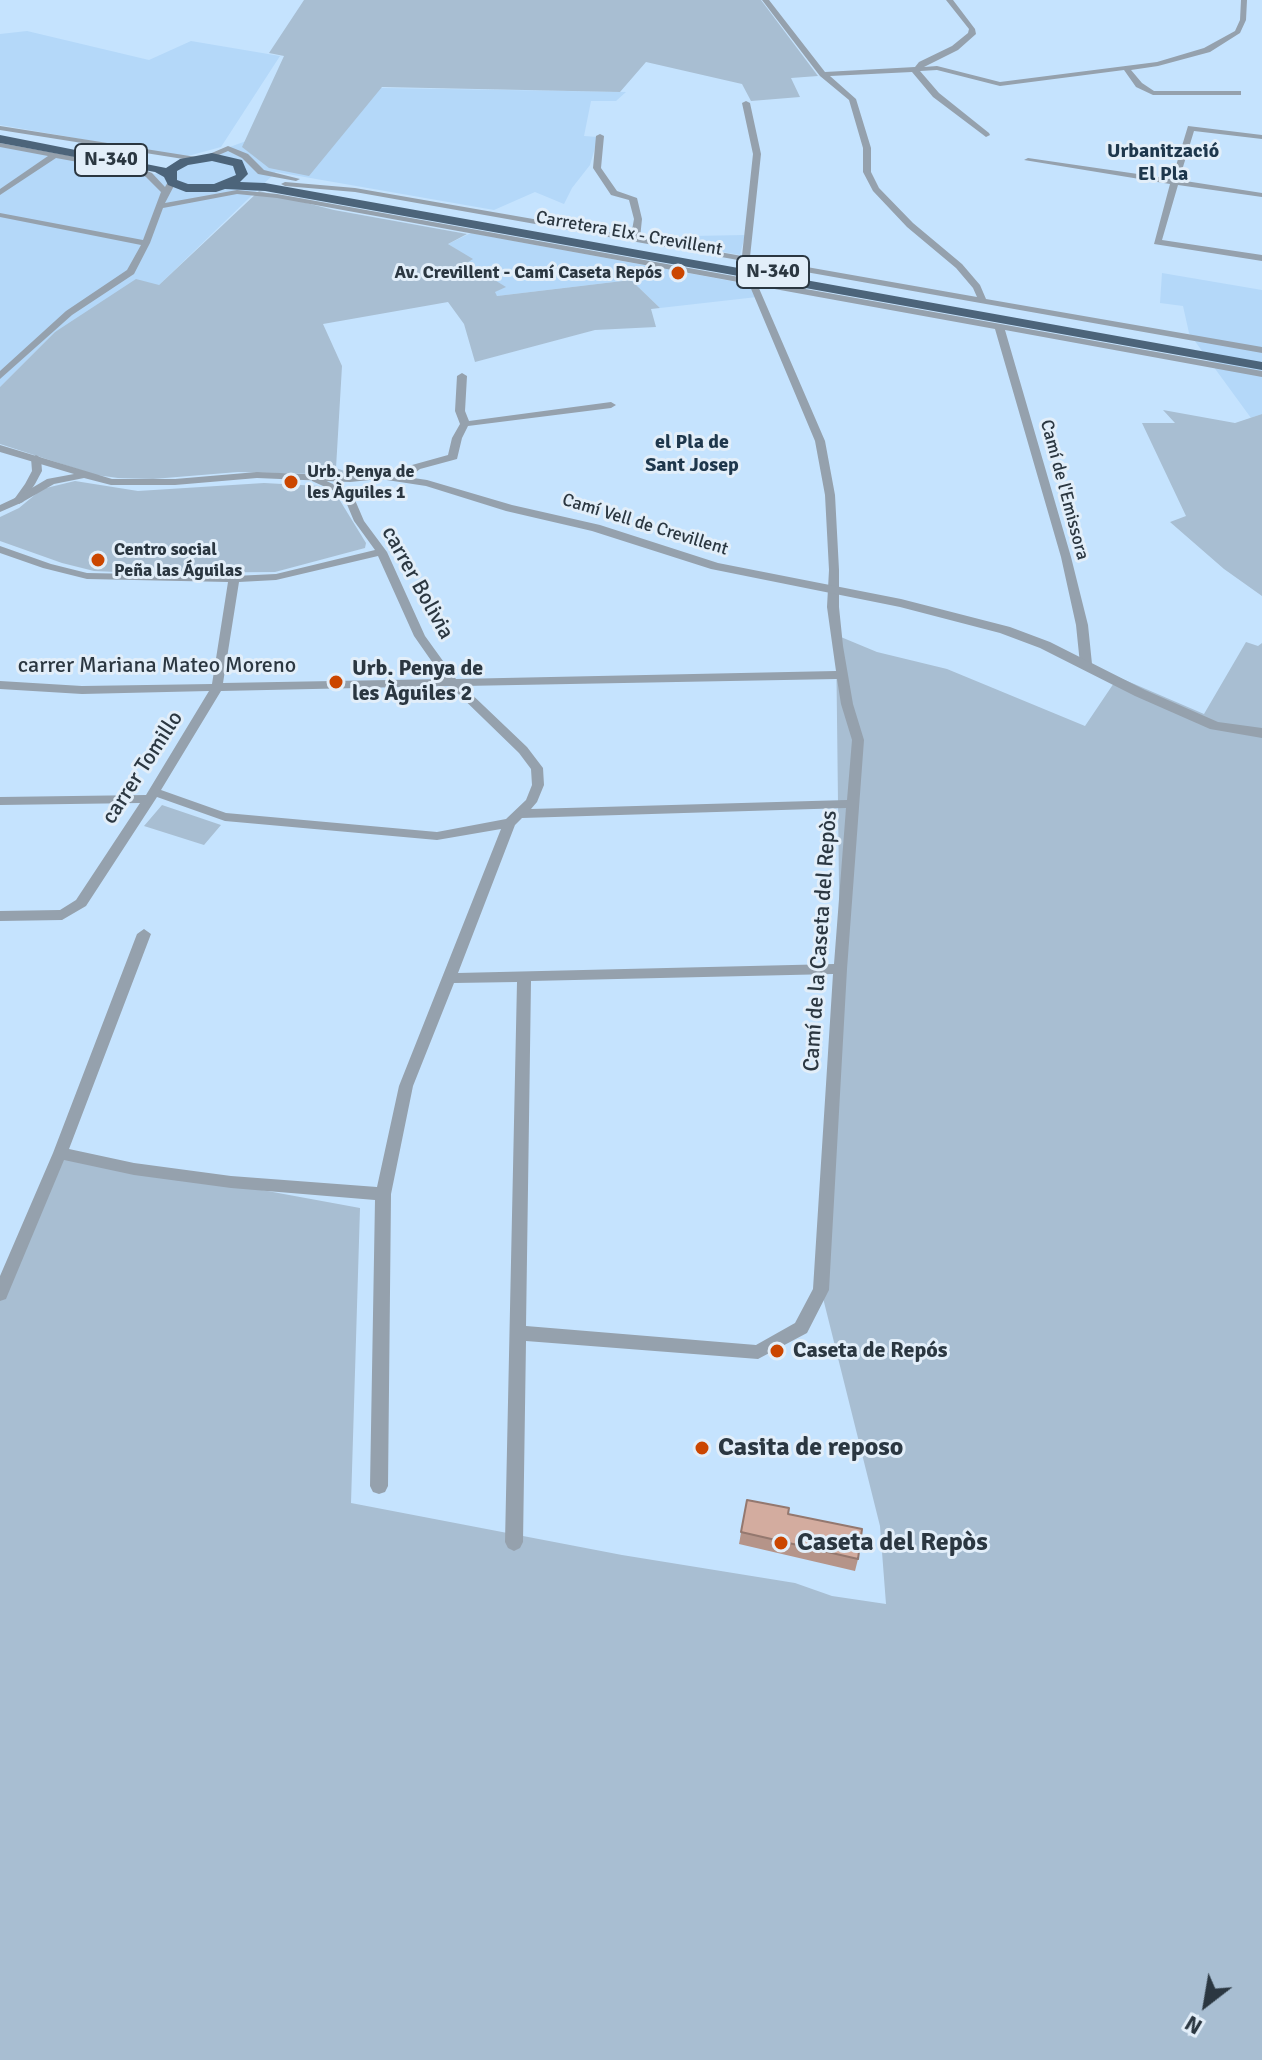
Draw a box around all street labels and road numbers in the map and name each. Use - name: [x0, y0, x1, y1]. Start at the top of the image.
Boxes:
- road number: N-340: [75, 144, 147, 176]
- street label: Carretera Elx - Crevillent: [534, 207, 724, 261]
- road number: N-340: [737, 256, 809, 288]
- street label: Camí de l'Emissora: [1035, 418, 1093, 562]
- street label: Camí Vell de Crevillent: [559, 489, 731, 561]
- street label: carrer Bolivia: [375, 522, 459, 644]
- street label: carrer Mariana Mateo Moreno: [18, 653, 296, 679]
- street label: carrer Tomillo: [97, 707, 189, 829]
- street label: Camí de la Caseta del Repòs: [799, 809, 843, 1073]

